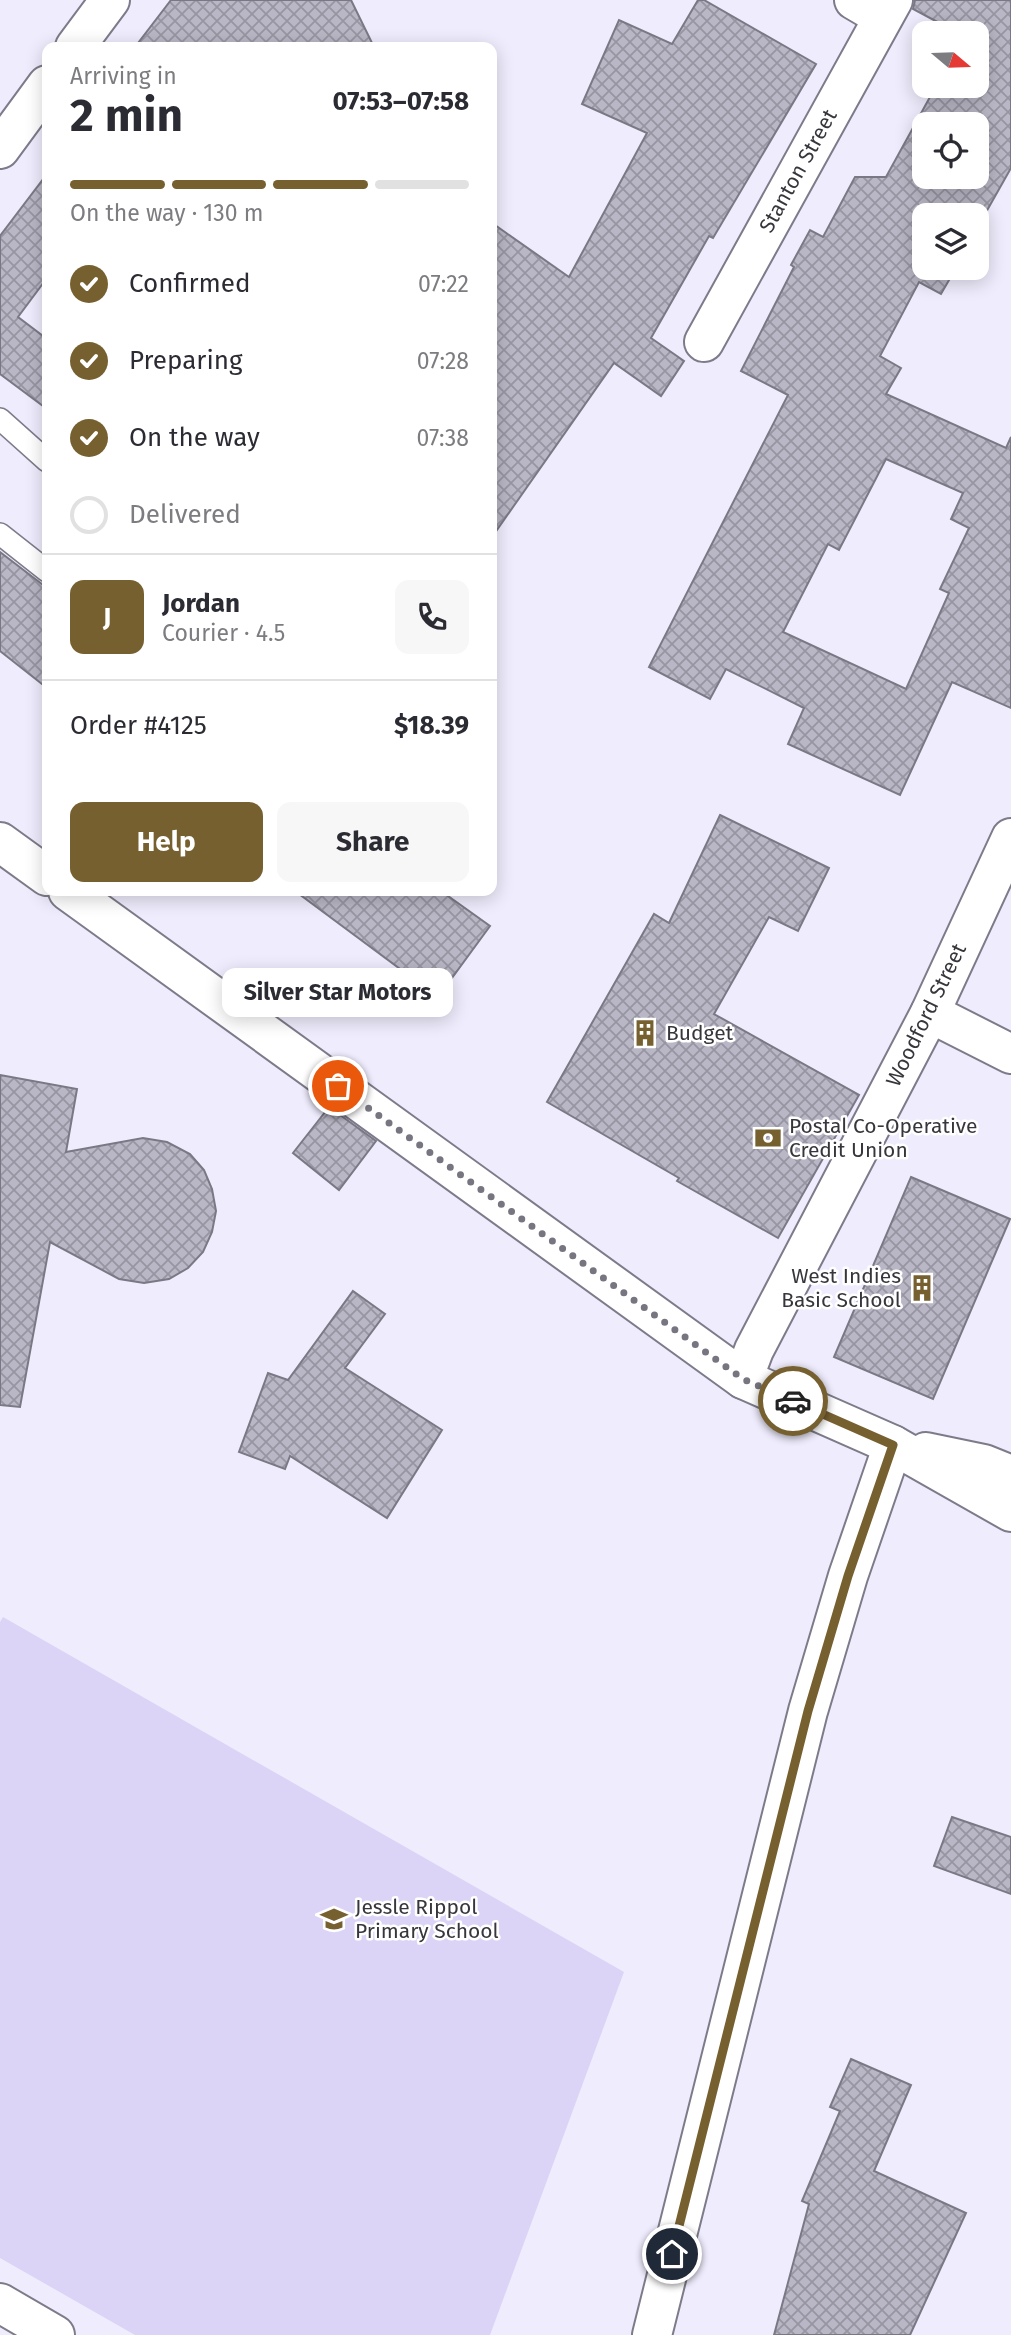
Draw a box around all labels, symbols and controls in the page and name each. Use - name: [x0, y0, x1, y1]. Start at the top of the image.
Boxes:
- north arrow: [912, 21, 989, 98]
- map controls: [912, 21, 989, 280]
- text: Arriving in: [70, 62, 177, 90]
- text: 07:53–07:58: [333, 86, 469, 117]
- text: 2 min: [70, 88, 183, 143]
- street label: Stanton Street: [753, 104, 843, 237]
- button: locate: [912, 112, 989, 189]
- text: On the way · 130 m: [70, 199, 263, 227]
- button: layers: [912, 203, 989, 280]
- icon: check: [70, 265, 108, 303]
- text: Confirmed: [129, 268, 250, 299]
- text: 07:22: [418, 270, 469, 298]
- icon: check: [70, 342, 108, 380]
- text: Preparing: [129, 345, 242, 376]
- text: 07:28: [417, 347, 469, 375]
- icon: check: [70, 419, 108, 457]
- text: On the way: [129, 422, 260, 453]
- text: 07:38: [417, 424, 469, 452]
- text: Delivered: [129, 499, 241, 530]
- button: phone: [395, 580, 469, 654]
- text: Jordan: [162, 588, 240, 619]
- text: J: [103, 602, 111, 633]
- text: Courier · 4.5: [162, 619, 285, 647]
- text: Order #4125: [70, 710, 207, 741]
- text: $18.39: [394, 710, 469, 741]
- button: Help: [70, 802, 263, 882]
- button: Share: [277, 802, 469, 882]
- street label: Woodford Street: [880, 939, 972, 1091]
- callout: Silver Star Motors: [222, 967, 453, 1016]
- text: Silver Star Motors: [244, 978, 431, 1006]
- building icon: Budget: [630, 1018, 660, 1048]
- place label: Budget: [666, 1020, 734, 1046]
- pin: [308, 1056, 368, 1116]
- icon: bag: [319, 1067, 357, 1105]
- place label: Postal Co-Operative Credit Union: [789, 1113, 978, 1163]
- bank icon: Postal Co-Operative Credit Union: [753, 1123, 783, 1153]
- place label: West Indies Basic School: [781, 1263, 901, 1313]
- building icon: West Indies Basic School: [907, 1273, 937, 1303]
- courier: [758, 1366, 828, 1436]
- icon: car: [774, 1382, 812, 1420]
- place label: Jessle Rippol Primary School: [355, 1894, 499, 1944]
- school or university icon: Jessle Rippol Primary School: [319, 1904, 349, 1934]
- pin: [642, 2224, 702, 2284]
- icon: home: [653, 2235, 691, 2273]

